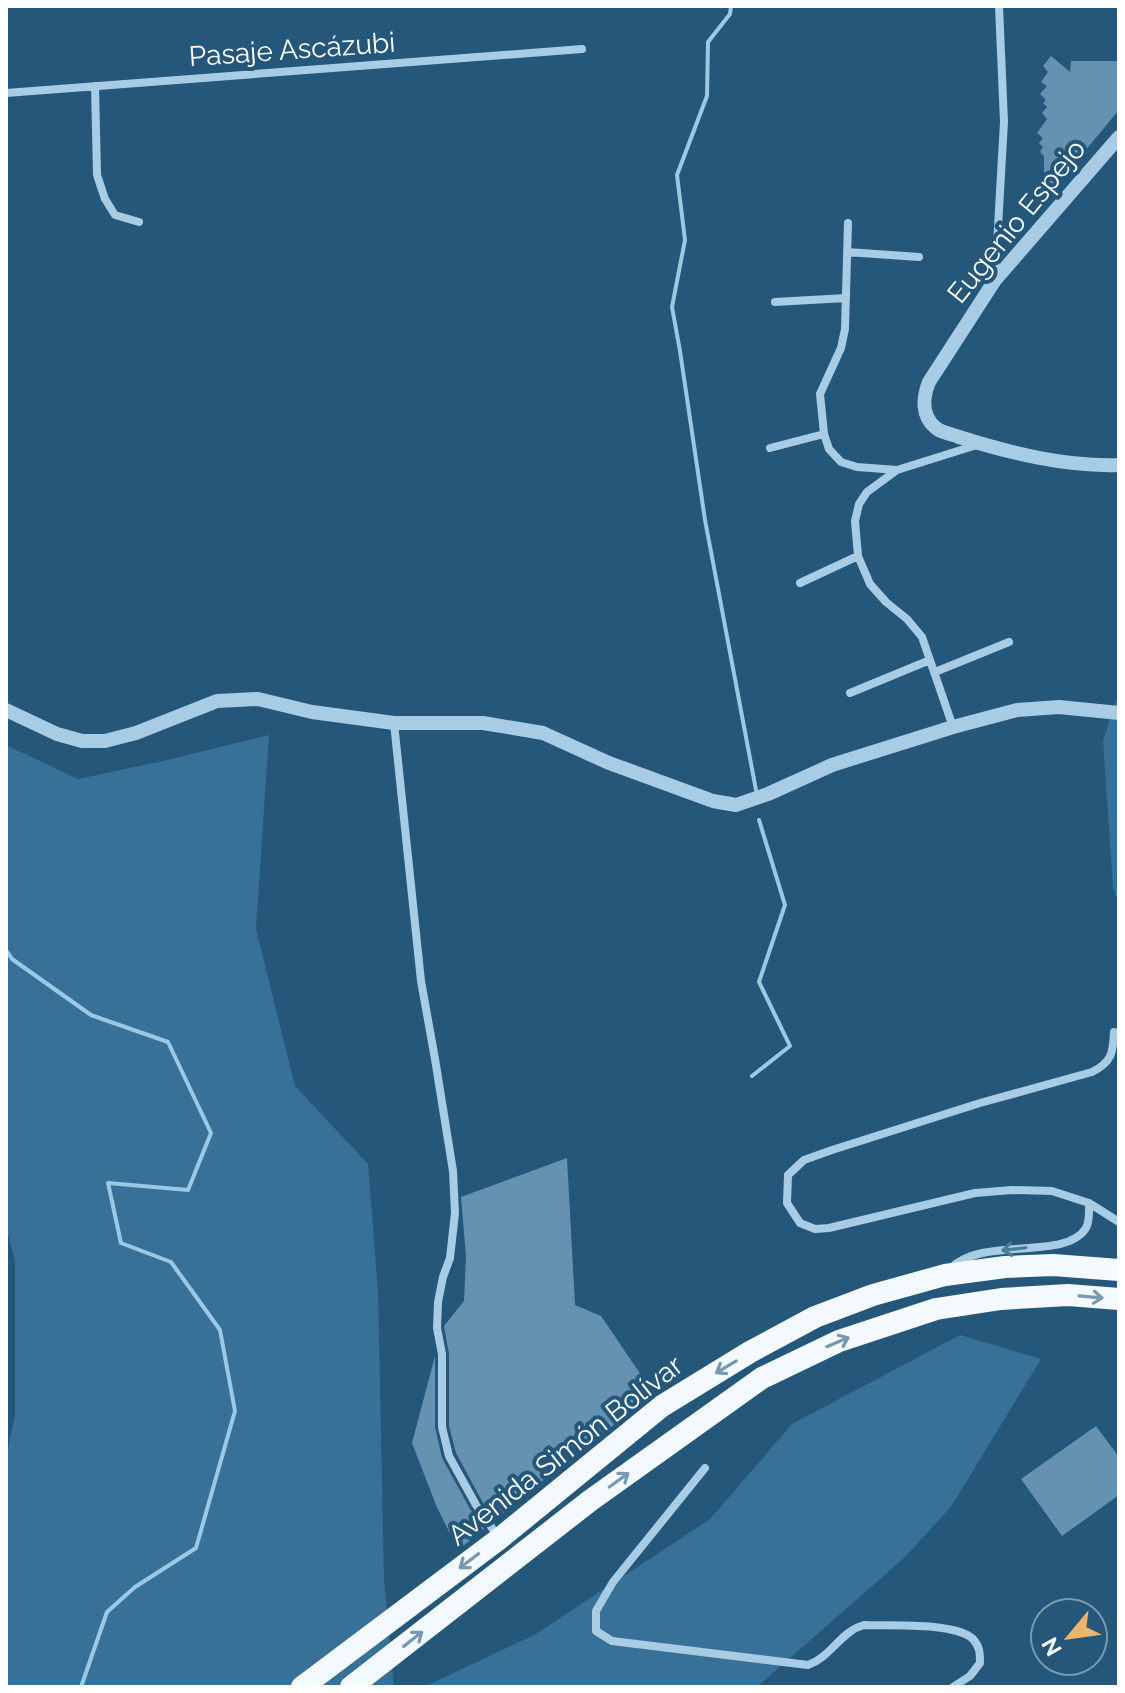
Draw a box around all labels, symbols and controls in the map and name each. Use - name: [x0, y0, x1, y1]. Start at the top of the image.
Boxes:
- street label: Pasaje Ascázubi: [188, 26, 396, 73]
- street label: Eugenio Espejo: [940, 133, 1092, 310]
- one-way arrow: [1001, 1241, 1028, 1256]
- one-way arrow: [1077, 1290, 1104, 1305]
- one-way arrow: [825, 1334, 850, 1349]
- street label: Avenida Simón Bolívar: [441, 1348, 689, 1552]
- one-way arrow: [715, 1358, 737, 1375]
- one-way arrow: [607, 1472, 629, 1489]
- one-way arrow: [459, 1553, 480, 1570]
- north arrow: [1029, 1597, 1109, 1677]
- one-way arrow: [402, 1631, 423, 1648]
- text: N: [1036, 1633, 1067, 1660]

